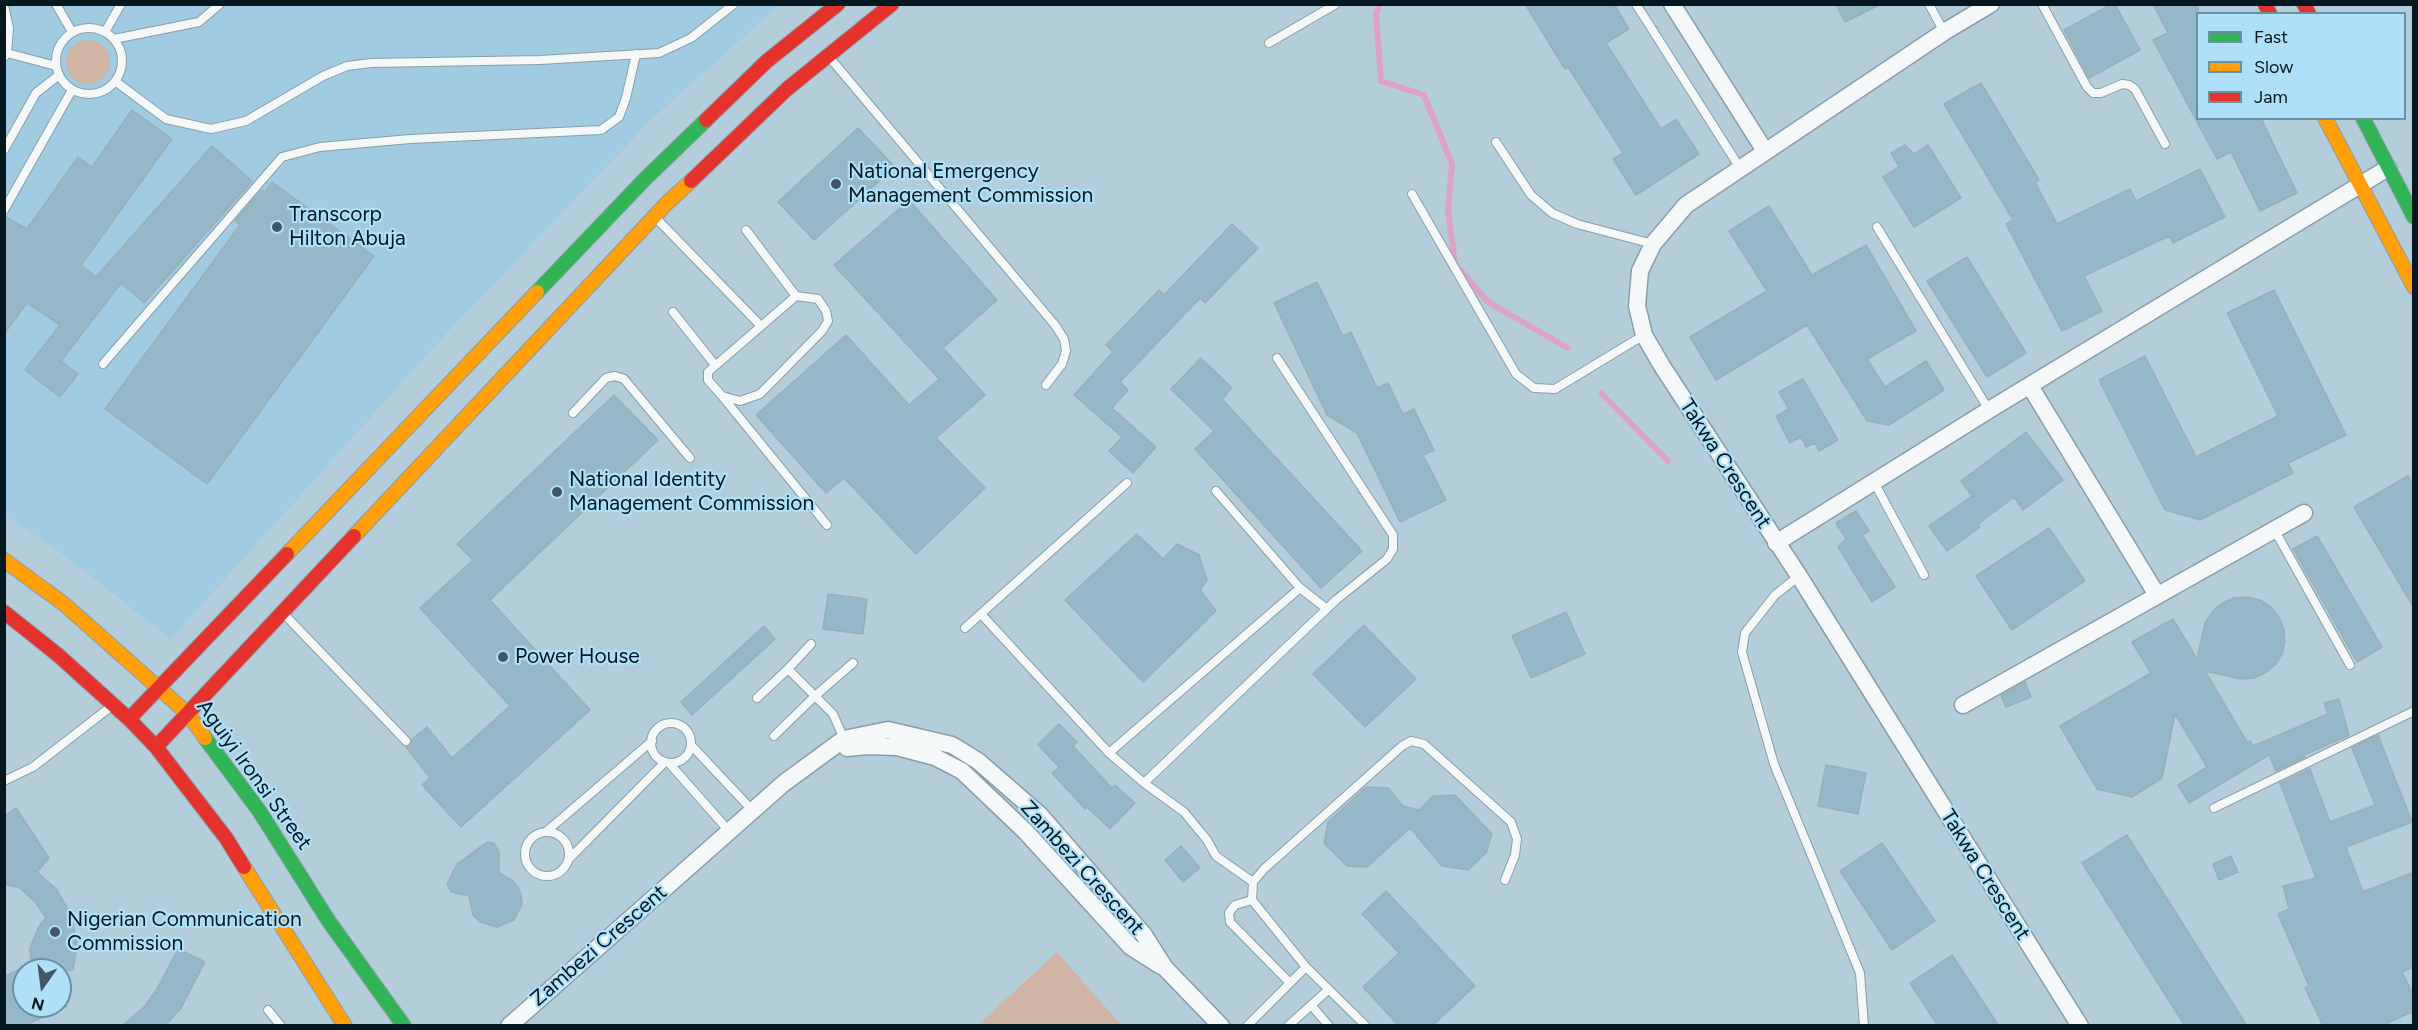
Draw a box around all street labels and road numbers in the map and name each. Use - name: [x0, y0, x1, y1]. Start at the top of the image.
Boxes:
- street label: Takwa Crescent: [1674, 395, 1776, 533]
- street label: Aguiyi Ironsi Street: [191, 695, 317, 855]
- street label: Zambezi Crescent: [1015, 796, 1149, 940]
- street label: Takwa Crescent: [1935, 805, 2035, 945]
- street label: Zambezi Crescent: [526, 880, 672, 1012]

